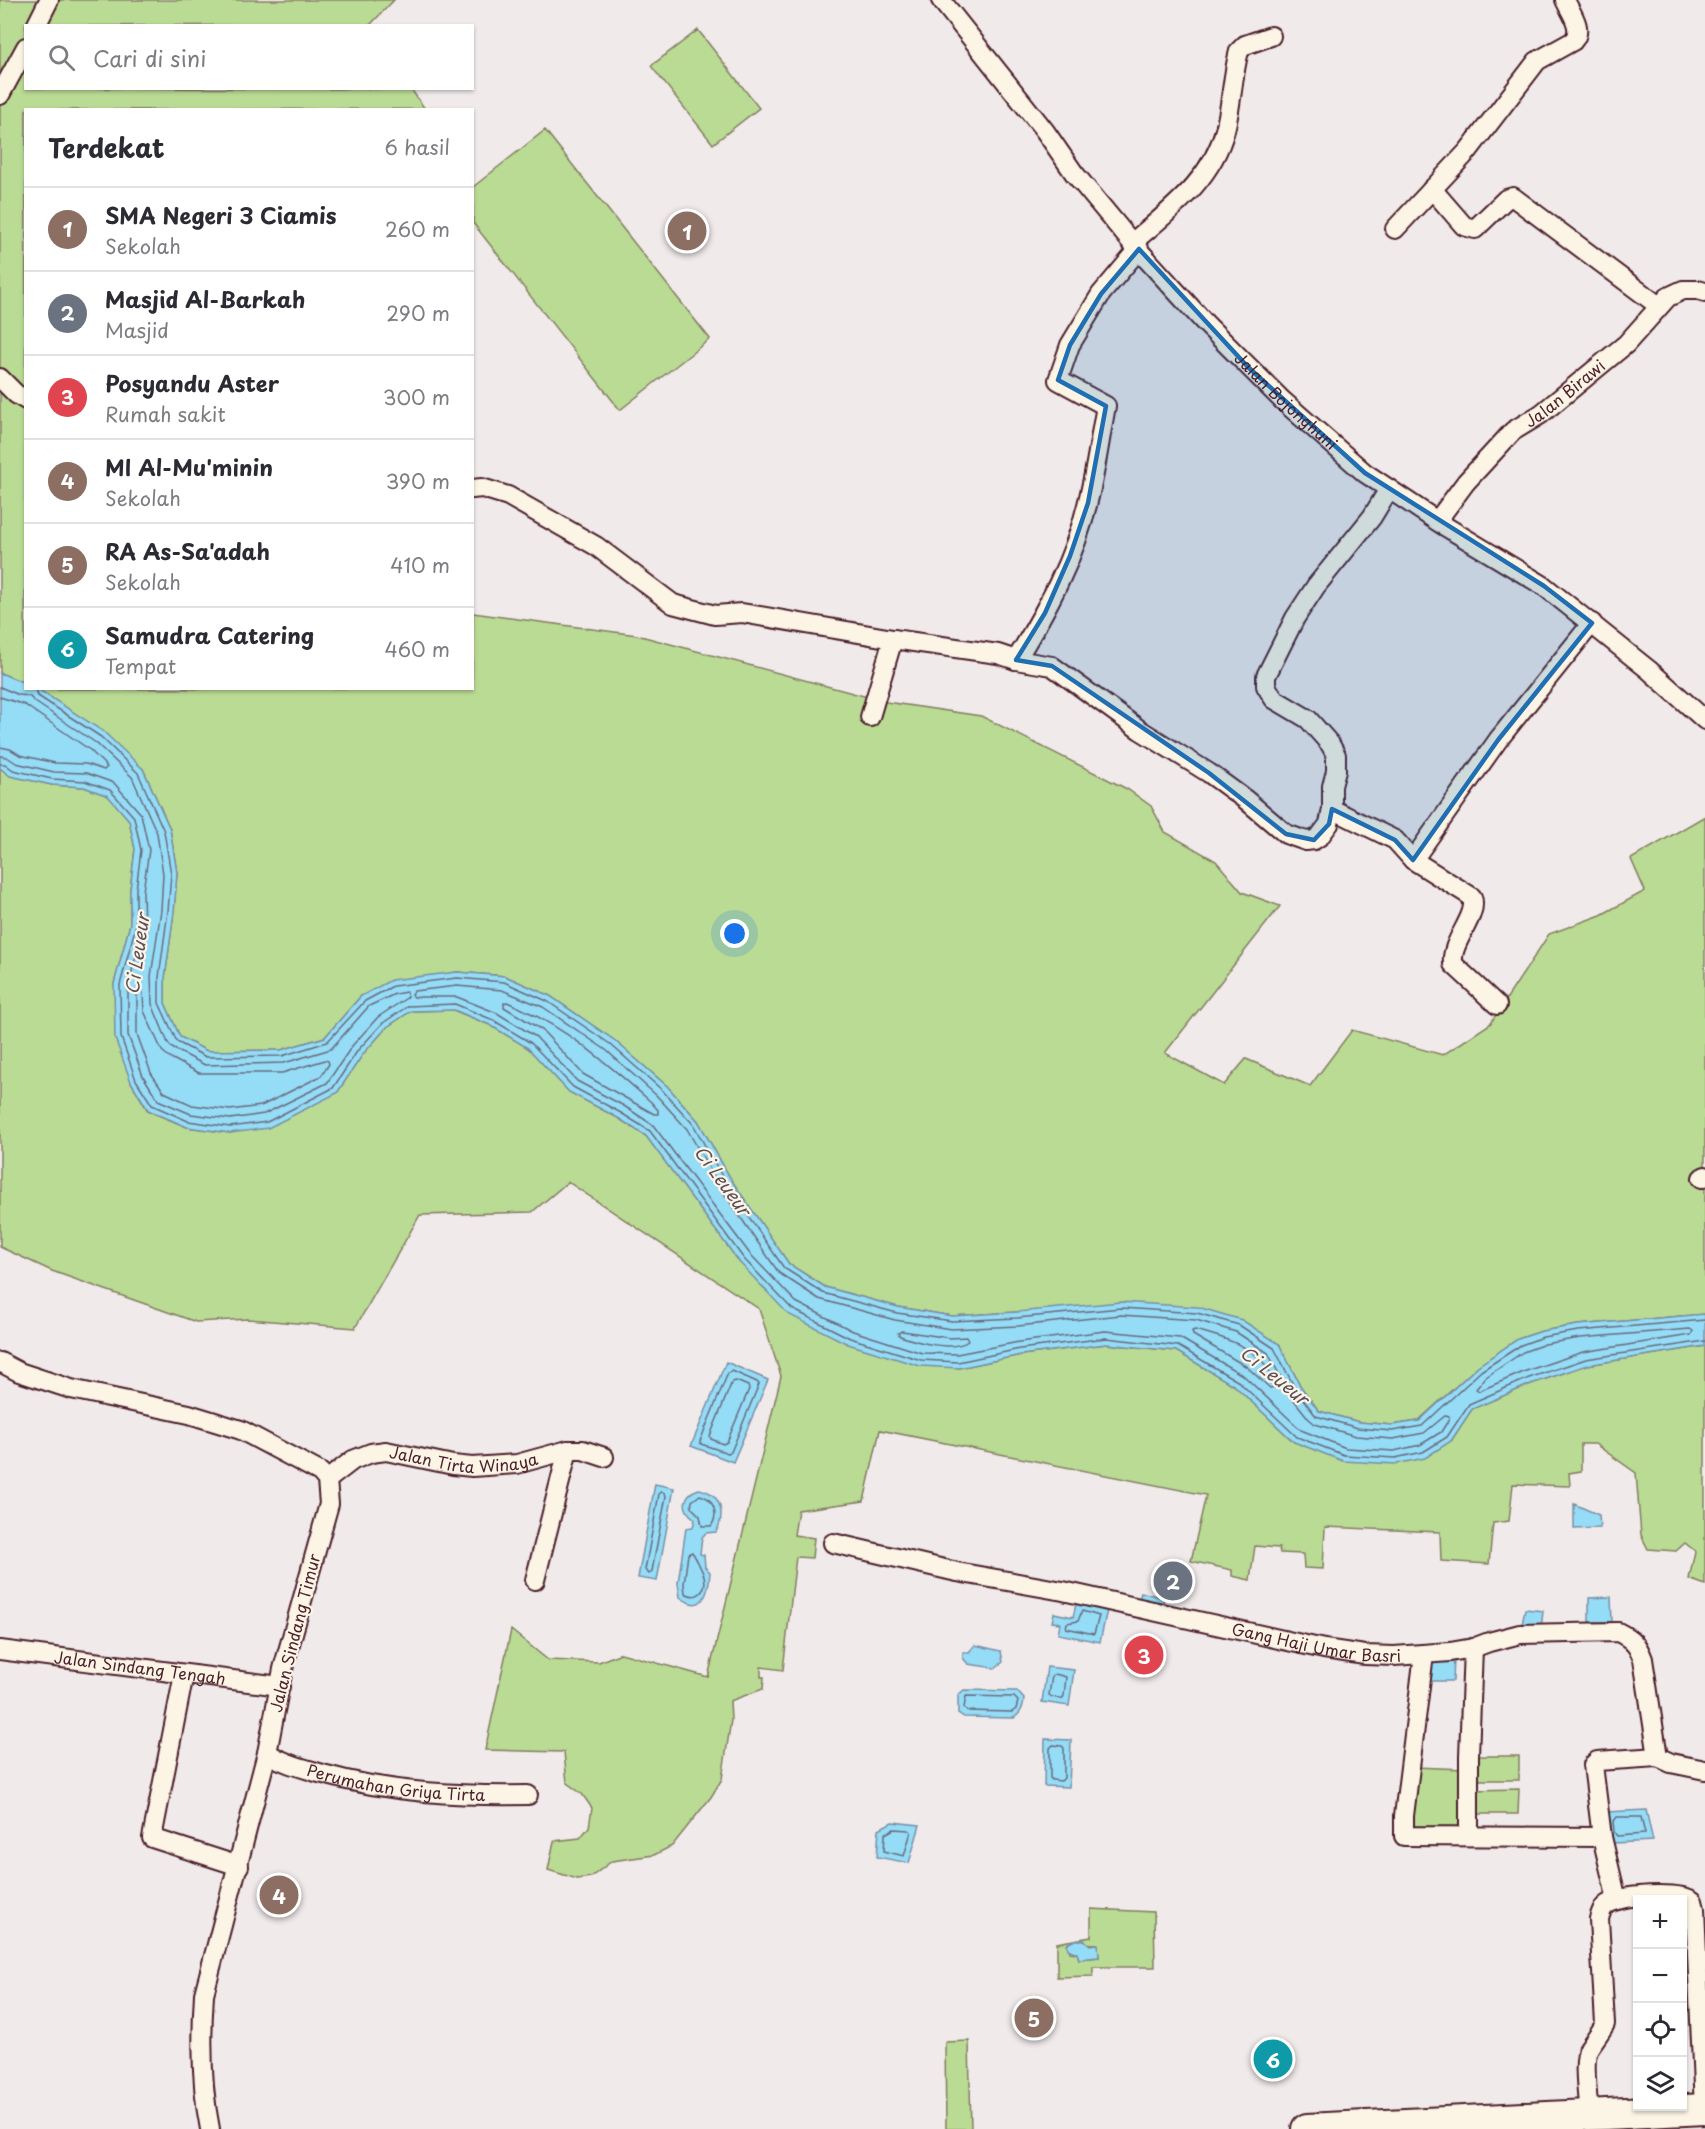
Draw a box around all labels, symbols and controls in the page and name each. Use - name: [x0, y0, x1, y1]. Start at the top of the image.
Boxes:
- search box: [24, 24, 474, 90]
- icon: search: [45, 41, 78, 74]
- text: Cari di sini: [93, 41, 206, 74]
- text: Terdekat: [48, 128, 165, 167]
- text: 6 hasil: [384, 132, 450, 162]
- text: SMA Negeri 3 Ciamis: [105, 198, 337, 231]
- pin: 1: [668, 208, 706, 254]
- text: 1: [63, 214, 72, 244]
- text: 260 m: [385, 214, 450, 244]
- text: Sekolah: [105, 231, 181, 261]
- text: Masjid Al-Barkah: [105, 282, 305, 315]
- text: 2: [60, 298, 75, 328]
- text: 290 m: [386, 298, 450, 328]
- text: Masjid: [105, 315, 169, 345]
- street label: Jalan Bojonghuni: [1230, 346, 1343, 455]
- street label: Jalan Birawi: [1520, 353, 1610, 432]
- text: Posyandu Aster: [105, 366, 279, 399]
- text: 3: [61, 382, 74, 412]
- text: 300 m: [383, 382, 450, 412]
- text: Rumah sakit: [105, 399, 226, 429]
- text: MI Al-Mu'minin: [105, 450, 273, 483]
- text: 4: [61, 466, 74, 496]
- text: 390 m: [386, 466, 450, 496]
- text: Sekolah: [105, 483, 181, 513]
- text: RA As-Sa'adah: [105, 534, 270, 567]
- text: 5: [61, 550, 74, 580]
- text: 410 m: [390, 550, 450, 580]
- text: Sekolah: [105, 567, 181, 597]
- text: Samudra Catering: [105, 618, 314, 651]
- text: 6: [60, 634, 75, 664]
- text: 460 m: [384, 634, 450, 664]
- text: Tempat: [105, 651, 176, 681]
- water label: Ci Leueur: [117, 909, 156, 996]
- your location: [720, 919, 749, 948]
- water label: Ci Leueur: [688, 1139, 760, 1223]
- water label: Ci Leueur: [1235, 1339, 1317, 1413]
- street label: Jalan Tirta Winaya: [387, 1439, 540, 1478]
- street label: Jalan Sindang Timur: [263, 1550, 325, 1714]
- pin: 2: [1154, 1558, 1192, 1604]
- street label: Gang Haji Umar Basri: [1230, 1616, 1402, 1667]
- pin: 3: [1124, 1632, 1164, 1678]
- street label: Jalan Sindang Tengah: [53, 1644, 227, 1690]
- street label: Perumahan Griya Tirta: [304, 1757, 486, 1806]
- pin: 4: [260, 1872, 298, 1918]
- map controls: [1633, 1895, 1687, 2111]
- button: +: [1633, 1895, 1687, 1949]
- button: −: [1633, 1949, 1687, 2003]
- pin: 5: [1014, 1996, 1054, 2040]
- button: locate: [1633, 2003, 1687, 2057]
- pin: 6: [1254, 2036, 1292, 2082]
- button: layers: [1633, 2057, 1687, 2111]

